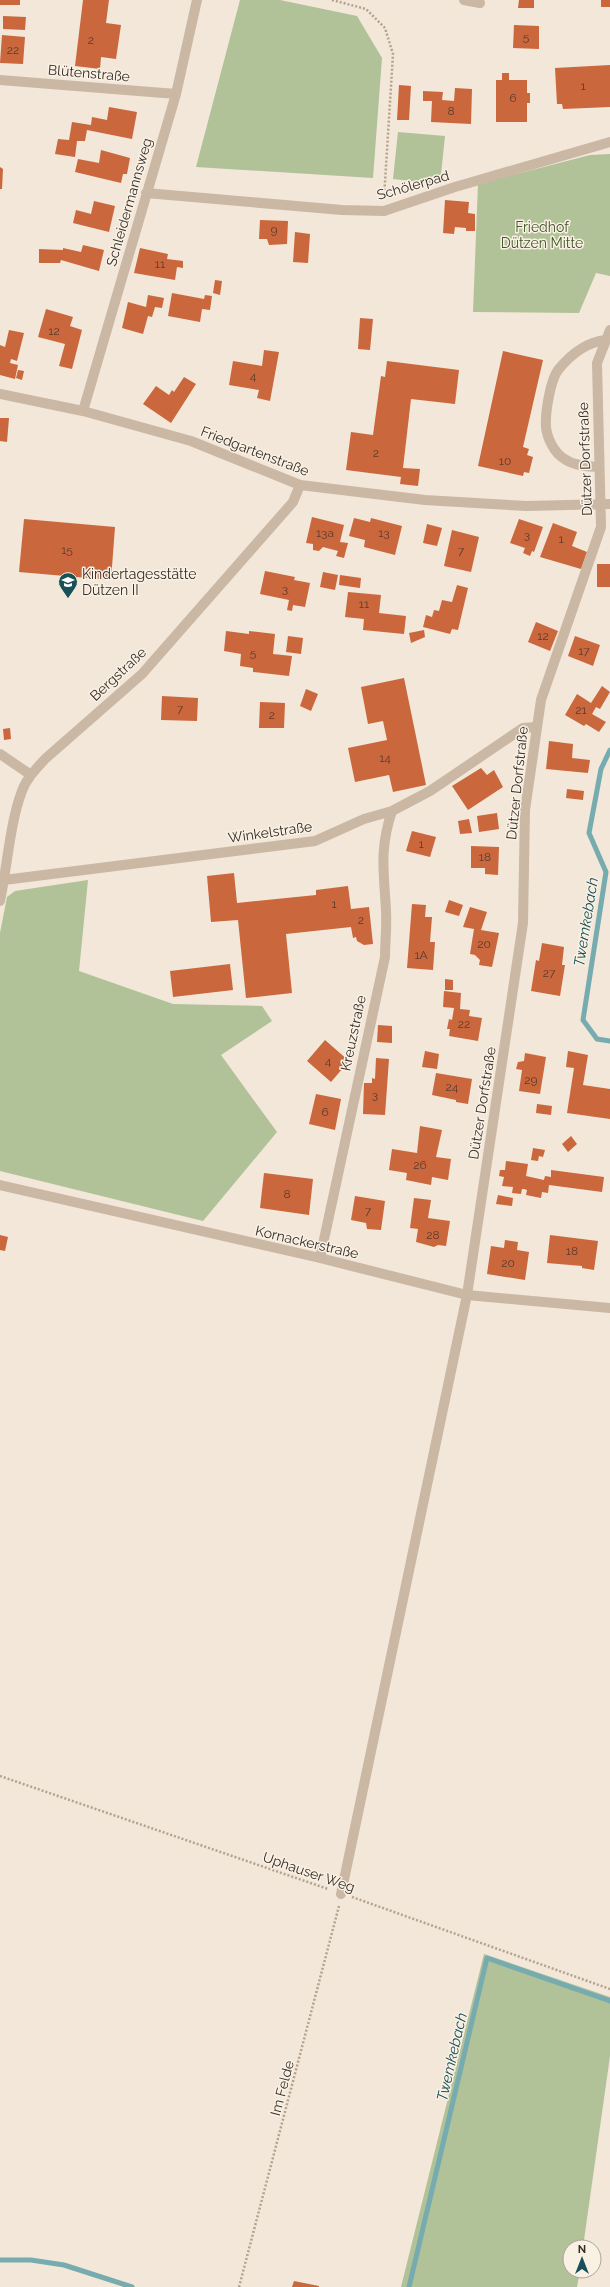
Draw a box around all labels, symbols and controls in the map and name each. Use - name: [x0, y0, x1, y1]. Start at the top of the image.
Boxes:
- house number: 5: [523, 30, 530, 44]
- house number: 2: [88, 33, 94, 47]
- house number: 22: [7, 43, 19, 57]
- street label: Blütenstraße: [47, 61, 131, 85]
- house number: 1: [580, 79, 586, 93]
- house number: 6: [509, 91, 517, 105]
- house number: 8: [447, 104, 455, 118]
- street label: Schleidermannsweg: [103, 136, 155, 268]
- street label: Schölerpad: [375, 167, 451, 203]
- park label: Friedhof Dützen Mitte: [501, 219, 583, 251]
- house number: 9: [270, 223, 278, 237]
- house number: 11: [155, 257, 165, 271]
- house number: 12: [48, 324, 60, 338]
- house number: 4: [250, 369, 257, 383]
- street label: Dützer Dorfstraße: [575, 402, 595, 516]
- street label: Friedgartenstraße: [199, 423, 311, 479]
- house number: 2: [373, 446, 379, 460]
- house number: 10: [499, 454, 511, 468]
- house number: 13a: [316, 526, 334, 540]
- house number: 13: [378, 526, 390, 540]
- house number: 3: [524, 528, 530, 542]
- house number: 1: [558, 532, 564, 546]
- house number: 15: [61, 543, 73, 557]
- house number: 7: [458, 544, 465, 558]
- place label: Kindertagesstätte Dützen II: [82, 566, 197, 598]
- school or university icon: Kindertagesstätte Dützen II: [57, 571, 79, 599]
- house number: 3: [282, 582, 288, 596]
- house number: 11: [359, 597, 369, 611]
- house number: 12: [537, 629, 549, 643]
- street label: Bergstraße: [87, 644, 149, 704]
- house number: 17: [578, 644, 590, 658]
- house number: 5: [250, 646, 257, 660]
- house number: 7: [177, 702, 184, 716]
- house number: 21: [575, 703, 587, 717]
- house number: 2: [269, 708, 275, 722]
- street label: Dützer Dorfstraße: [503, 726, 531, 840]
- house number: 14: [379, 751, 391, 765]
- street label: Winkelstraße: [227, 818, 313, 846]
- house number: 1: [418, 837, 424, 851]
- house number: 18: [479, 850, 491, 864]
- water label: Twemkebach: [570, 876, 602, 968]
- house number: 1: [331, 897, 337, 911]
- house number: 2: [358, 913, 364, 927]
- house number: 20: [477, 937, 491, 951]
- house number: 1A: [414, 948, 428, 962]
- house number: 27: [543, 966, 556, 980]
- street label: Kreuzstraße: [337, 994, 369, 1072]
- house number: 22: [458, 1017, 470, 1031]
- street label: Dützer Dorfstraße: [465, 1045, 499, 1161]
- house number: 4: [325, 1054, 332, 1068]
- house number: 29: [524, 1073, 538, 1087]
- house number: 24: [446, 1080, 459, 1094]
- house number: 3: [372, 1088, 378, 1102]
- house number: 6: [321, 1105, 329, 1119]
- house number: 26: [413, 1158, 427, 1172]
- house number: 8: [283, 1187, 291, 1201]
- house number: 7: [365, 1204, 372, 1218]
- street label: Kornackerstraße: [254, 1222, 360, 1262]
- house number: 28: [426, 1228, 440, 1242]
- house number: 18: [566, 1244, 578, 1258]
- house number: 20: [501, 1256, 515, 1270]
- street label: Uphauser Weg: [261, 1849, 357, 1895]
- water label: Twemkebach: [433, 2011, 471, 2103]
- street label: Im Felde: [267, 2059, 297, 2117]
- north arrow: [562, 2239, 602, 2279]
- text: N: [578, 2243, 586, 2256]

